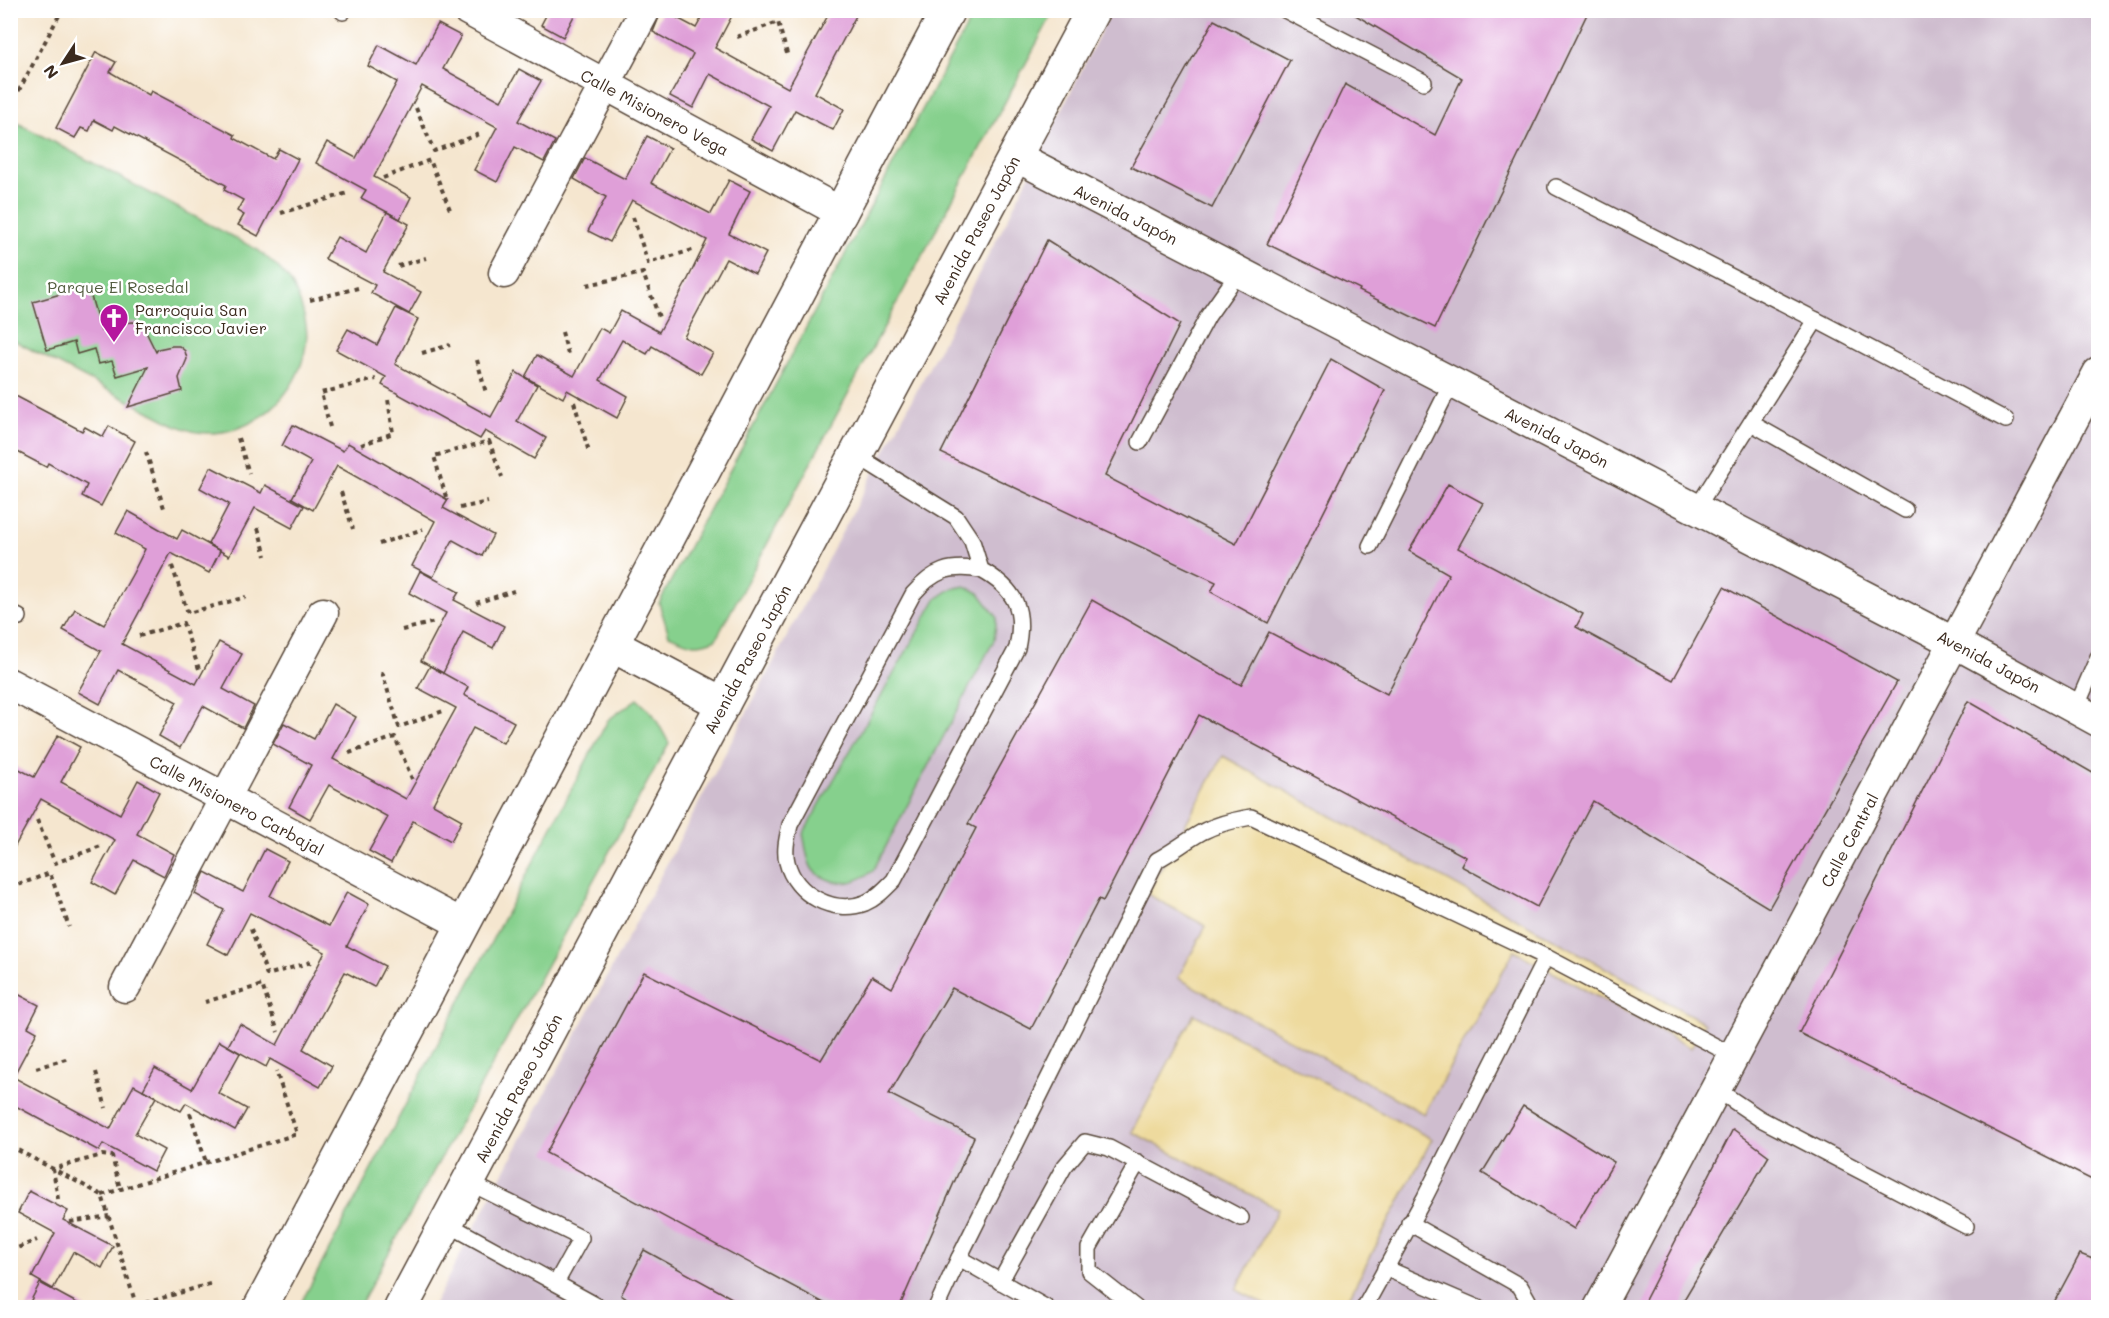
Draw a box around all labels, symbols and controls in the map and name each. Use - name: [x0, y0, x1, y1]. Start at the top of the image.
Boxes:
- north arrow: [33, 33, 93, 93]
- text: N: [38, 61, 63, 83]
- street label: Calle Misionero Vega: [577, 64, 733, 160]
- street label: Avenida Paseo Japón: [928, 152, 1024, 308]
- street label: Avenida Japón: [1071, 179, 1181, 249]
- park label: Parque El Rosedal: [47, 276, 189, 297]
- place label: Parroquia San Francisco Javier: [135, 299, 267, 338]
- church icon: Parroquia San Francisco Javier: [98, 302, 130, 344]
- street label: Avenida Japón: [1502, 402, 1612, 472]
- street label: Avenida Paseo Japón: [699, 581, 795, 737]
- street label: Avenida Japón: [1934, 625, 2044, 697]
- street label: Calle Misionero Carbajal: [146, 750, 328, 860]
- street label: Calle Central: [1815, 789, 1883, 891]
- street label: Avenida Paseo Japón: [470, 1010, 566, 1166]

